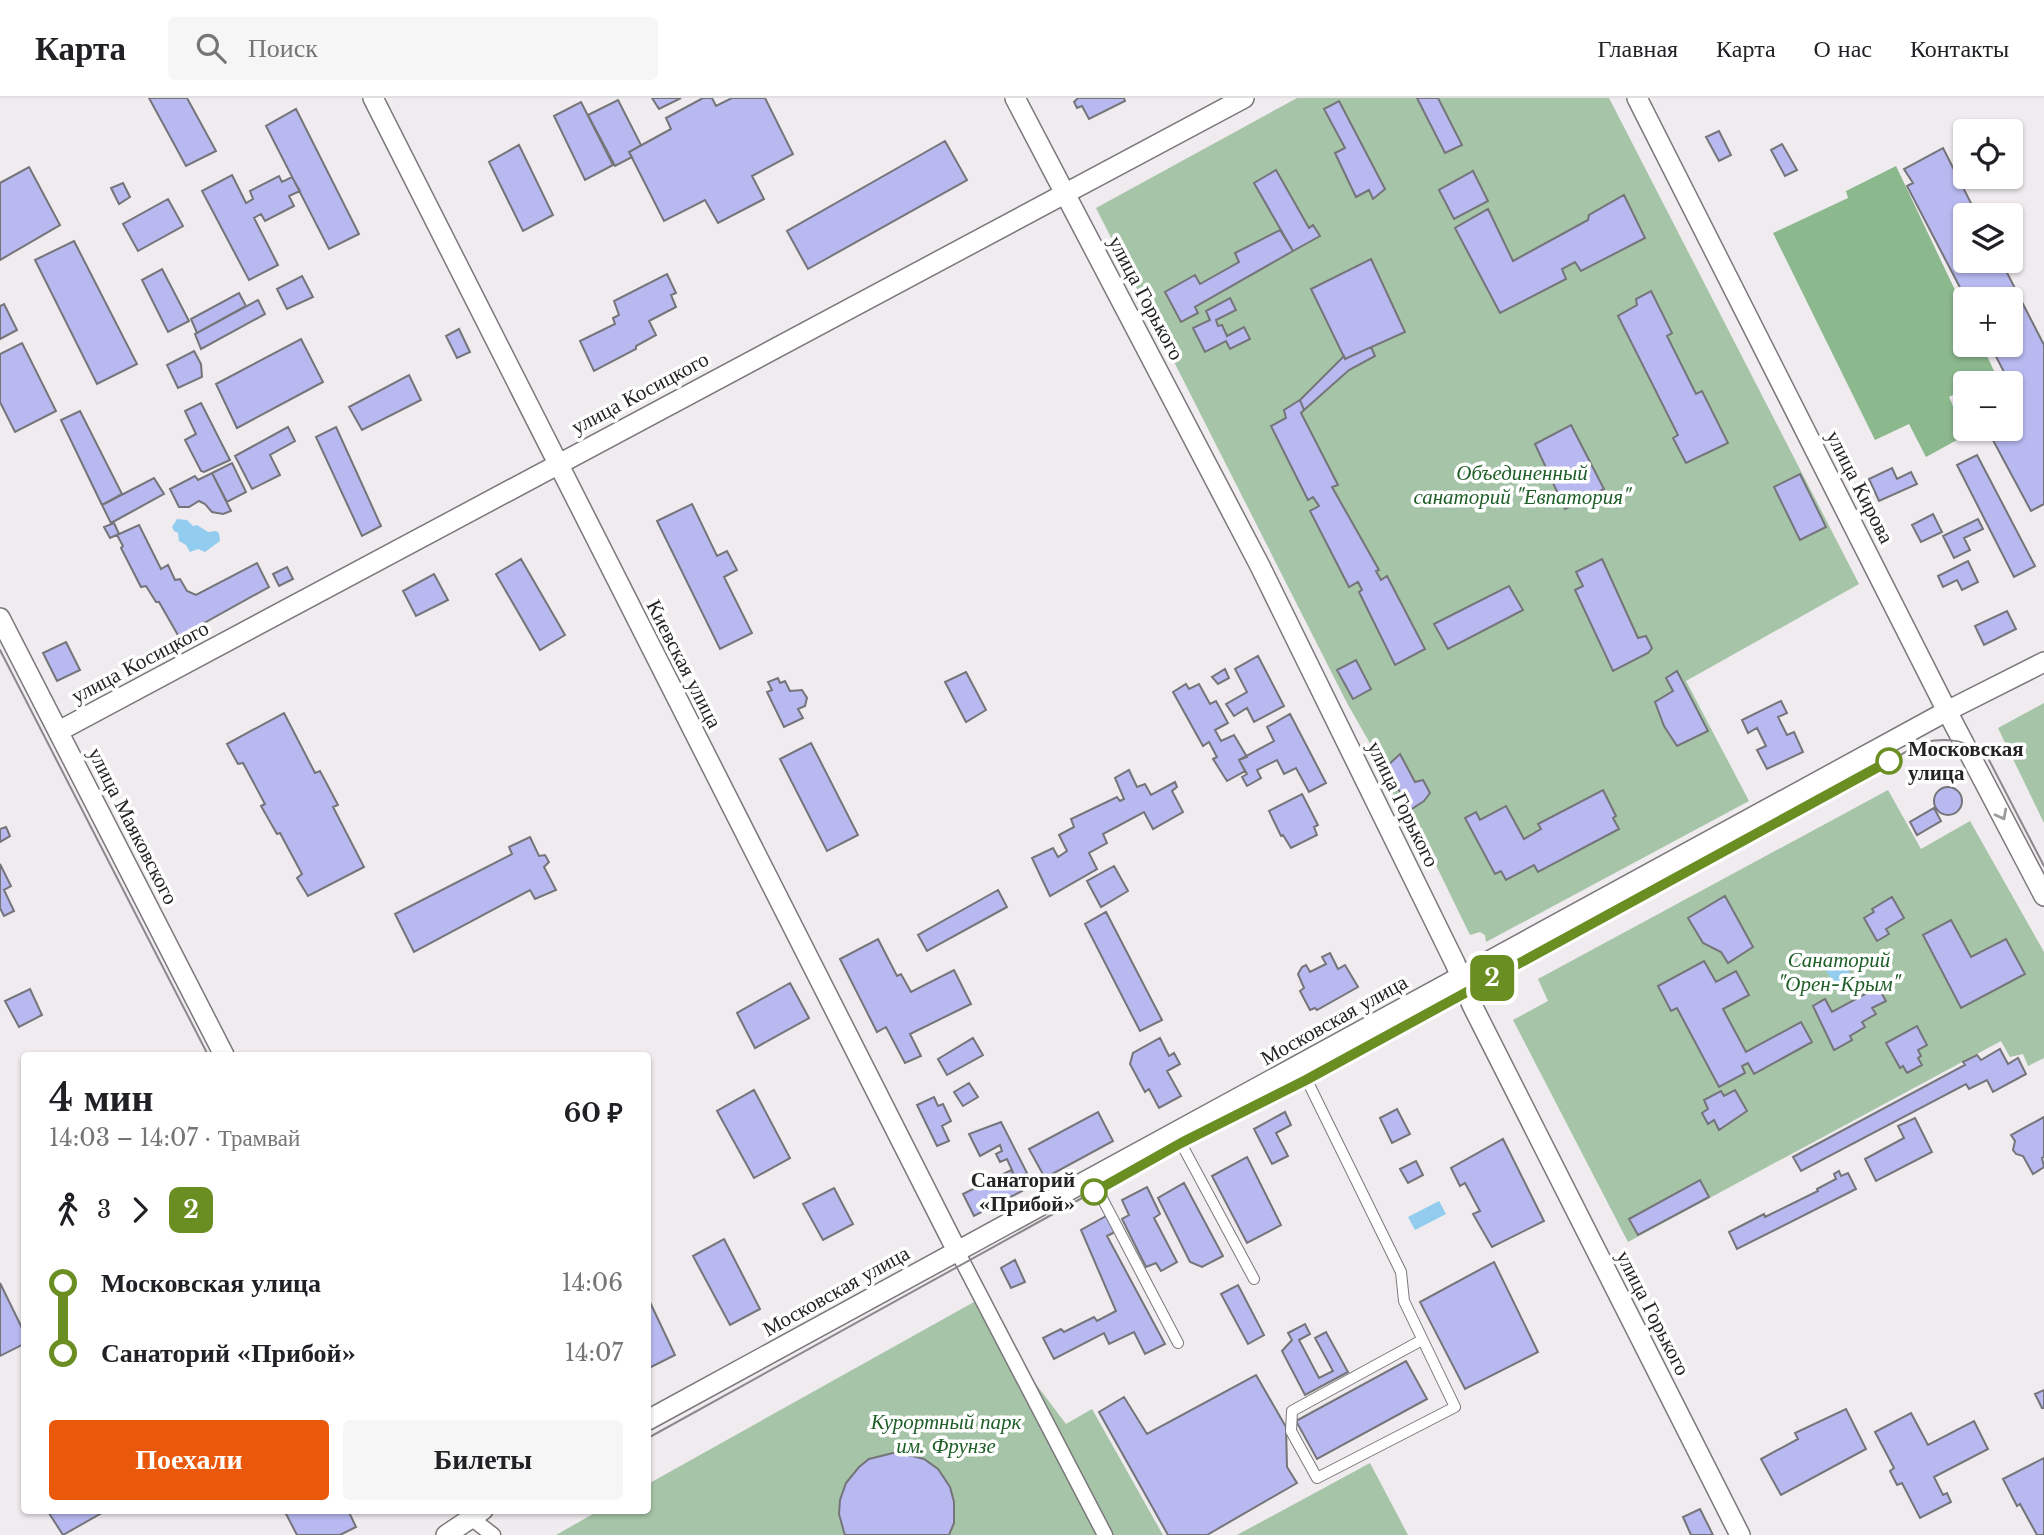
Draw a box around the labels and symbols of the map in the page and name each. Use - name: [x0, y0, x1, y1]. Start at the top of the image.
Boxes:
- street label: улица Горького: [1102, 231, 1190, 365]
- street label: улица Косицкого: [567, 346, 713, 440]
- street label: улица Кирова: [1820, 426, 1900, 548]
- park label: Объединенный санаторий "Евпатория": [1413, 460, 1632, 510]
- street label: Киевская улица: [641, 596, 728, 733]
- street label: улица Косицкого: [67, 615, 213, 709]
- place label: Московская улица: [1908, 736, 2024, 786]
- street label: улица Горького: [1361, 737, 1445, 871]
- street label: улица Маяковского: [82, 743, 184, 909]
- marker: Московская улица: [1876, 748, 1902, 774]
- one-way arrow: [1993, 808, 2007, 820]
- park label: Санаторий "Орен-Крым": [1778, 947, 1902, 997]
- line badge: 2: [1469, 955, 1515, 1001]
- street label: Московская улица: [1256, 969, 1413, 1071]
- place label: Санаторий «Прибой»: [971, 1167, 1075, 1217]
- marker: Санаторий «Прибой»: [1081, 1179, 1107, 1205]
- street label: Московская улица: [758, 1240, 915, 1342]
- street label: улица Горького: [1610, 1246, 1696, 1380]
- park label: Курортный парк им. Фрунзе: [870, 1409, 1022, 1459]

